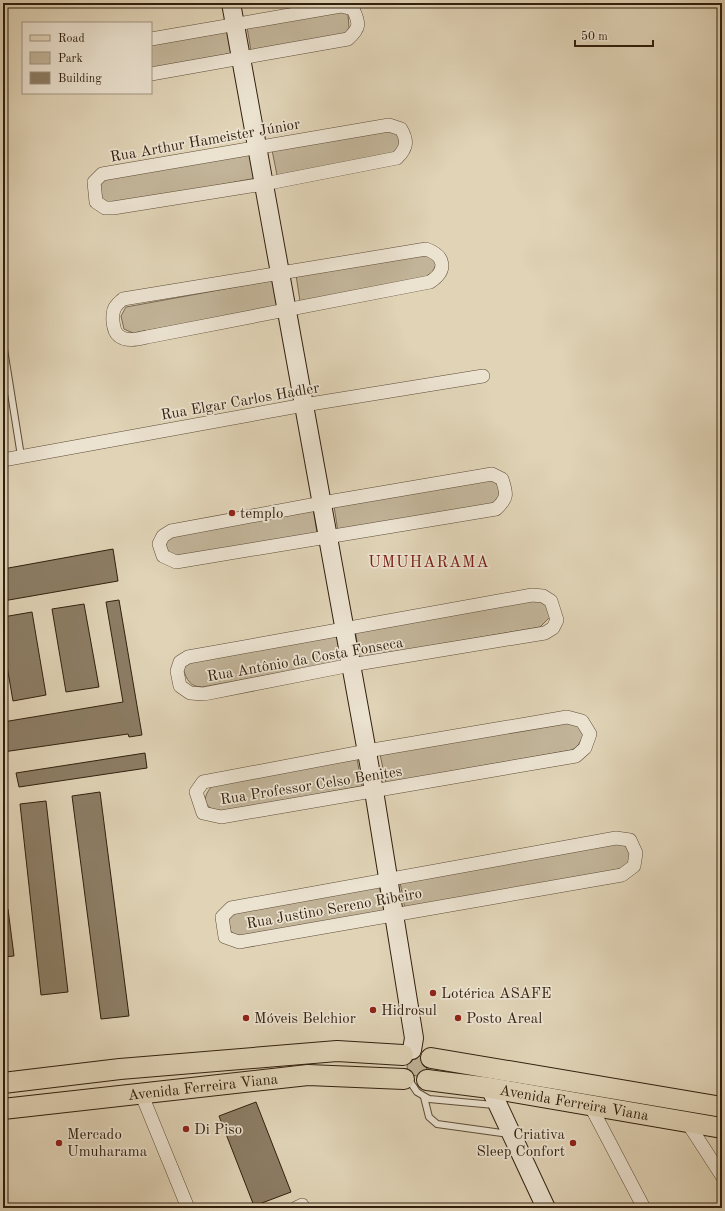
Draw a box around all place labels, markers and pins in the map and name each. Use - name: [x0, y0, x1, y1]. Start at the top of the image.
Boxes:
- place label: templo: [240, 507, 283, 522]
- marker: templo: [227, 508, 237, 518]
- place label: Lotérica ASAFE: [441, 987, 551, 1002]
- marker: Lotérica ASAFE: [428, 988, 438, 998]
- place label: Hidrosul: [381, 1004, 437, 1019]
- marker: Hidrosul: [368, 1005, 378, 1015]
- place label: Móveis Belchior: [254, 1012, 356, 1027]
- place label: Posto Areal: [466, 1012, 542, 1027]
- marker: Móveis Belchior: [241, 1013, 251, 1023]
- marker: Posto Areal: [453, 1013, 463, 1023]
- place label: Di Piso: [194, 1123, 242, 1138]
- marker: Di Piso: [181, 1124, 191, 1134]
- place label: Mercado Umuharama: [67, 1128, 148, 1160]
- place label: Criativa Sleep Confort: [476, 1128, 566, 1160]
- marker: Mercado Umuharama: [54, 1138, 64, 1148]
- marker: Criativa Sleep Confort: [568, 1138, 578, 1148]

